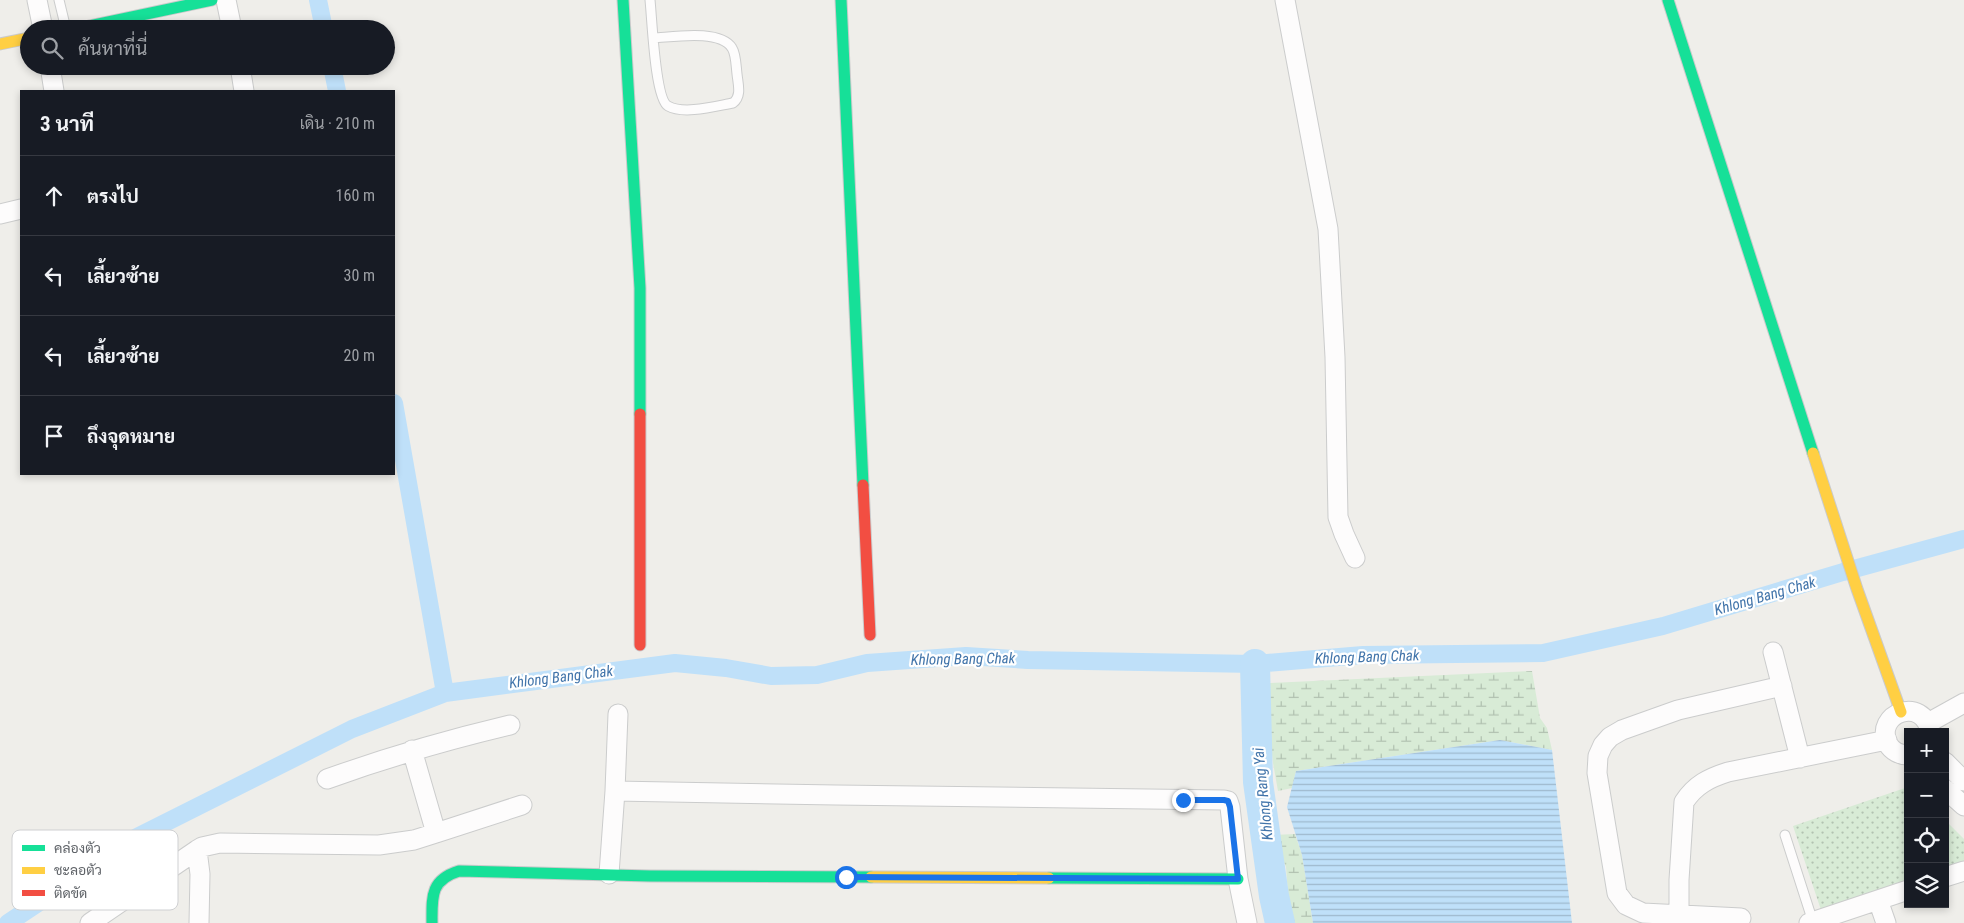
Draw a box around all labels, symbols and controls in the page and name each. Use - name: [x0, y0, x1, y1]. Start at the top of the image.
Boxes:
- search box: [20, 20, 395, 75]
- icon: search: [38, 34, 66, 62]
- text: ค้นหาที่นี่: [78, 37, 147, 60]
- text: 3 นาที: [40, 112, 94, 136]
- text: เดิน · 210 m: [300, 114, 375, 133]
- icon: ahead: [40, 182, 68, 210]
- text: ตรงไป: [87, 185, 139, 208]
- text: 160 m: [336, 186, 375, 205]
- icon: left: [40, 262, 68, 290]
- text: เลี้ยวซ้าย: [87, 265, 159, 288]
- text: 30 m: [343, 266, 375, 285]
- icon: left: [40, 342, 68, 370]
- text: เลี้ยวซ้าย: [87, 345, 159, 368]
- text: 20 m: [343, 346, 375, 365]
- icon: arrive: [40, 422, 68, 450]
- text: ถึงจุดหมาย: [87, 425, 175, 448]
- water label: Khlong Bang Chak: [1712, 573, 1818, 619]
- water label: Khlong Bang Chak: [1314, 646, 1420, 668]
- water label: Khlong Bang Chak: [911, 649, 1016, 669]
- water label: Khlong Bang Chak: [508, 662, 614, 692]
- map controls: [1904, 728, 1949, 908]
- button: +: [1904, 728, 1949, 773]
- water label: Khlong Rang Yai: [1249, 746, 1277, 841]
- button: −: [1904, 773, 1949, 818]
- route end: [1172, 789, 1195, 812]
- button: locate: [1904, 818, 1949, 863]
- legend: [12, 830, 178, 910]
- text: คล่องตัว: [54, 840, 101, 856]
- text: ชะลอตัว: [54, 862, 102, 878]
- button: layers: [1904, 863, 1949, 908]
- route start: [835, 866, 858, 889]
- text: ติดขัด: [54, 885, 87, 901]

